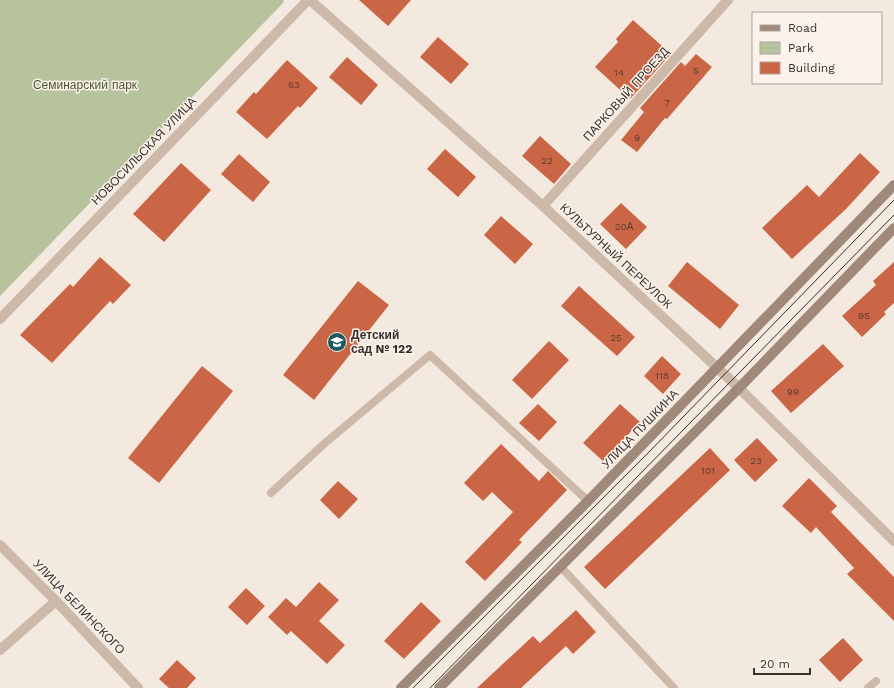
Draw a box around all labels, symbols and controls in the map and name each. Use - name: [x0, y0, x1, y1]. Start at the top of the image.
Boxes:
- legend: [752, 12, 882, 84]
- text: Road: [788, 21, 817, 35]
- text: Park: [788, 41, 814, 55]
- street label: ПАРКОВЫЙ ПРОЕЗД: [580, 44, 672, 144]
- text: Building: [788, 61, 835, 75]
- house number: 5: [693, 65, 699, 76]
- house number: 14: [614, 67, 624, 78]
- park label: Семинарский парк: [33, 78, 138, 92]
- house number: 63: [288, 79, 300, 90]
- street label: НОВОСИЛЬСКАЯ УЛИЦА: [89, 94, 199, 208]
- house number: 7: [664, 97, 670, 108]
- house number: 9: [634, 132, 640, 143]
- house number: 22: [541, 155, 553, 166]
- street label: КУЛЬТУРНЫЙ ПЕРЕУЛОК: [557, 200, 676, 312]
- house number: 20А: [615, 221, 634, 232]
- house number: 95: [858, 310, 870, 321]
- place label: Детский сад № 122: [351, 328, 412, 356]
- school or university icon: Детский сад № 122: [326, 331, 348, 353]
- house number: 25: [610, 332, 622, 343]
- house number: 118: [655, 370, 669, 381]
- house number: 99: [787, 386, 799, 397]
- street label: УЛИЦА ПУШКИНА: [599, 387, 681, 471]
- house number: 23: [750, 455, 762, 466]
- house number: 101: [701, 465, 715, 476]
- street label: УЛИЦА БЕЛИНСКОГО: [30, 557, 128, 657]
- scale bar: [754, 650, 810, 676]
- text: 20 m: [760, 657, 790, 671]

